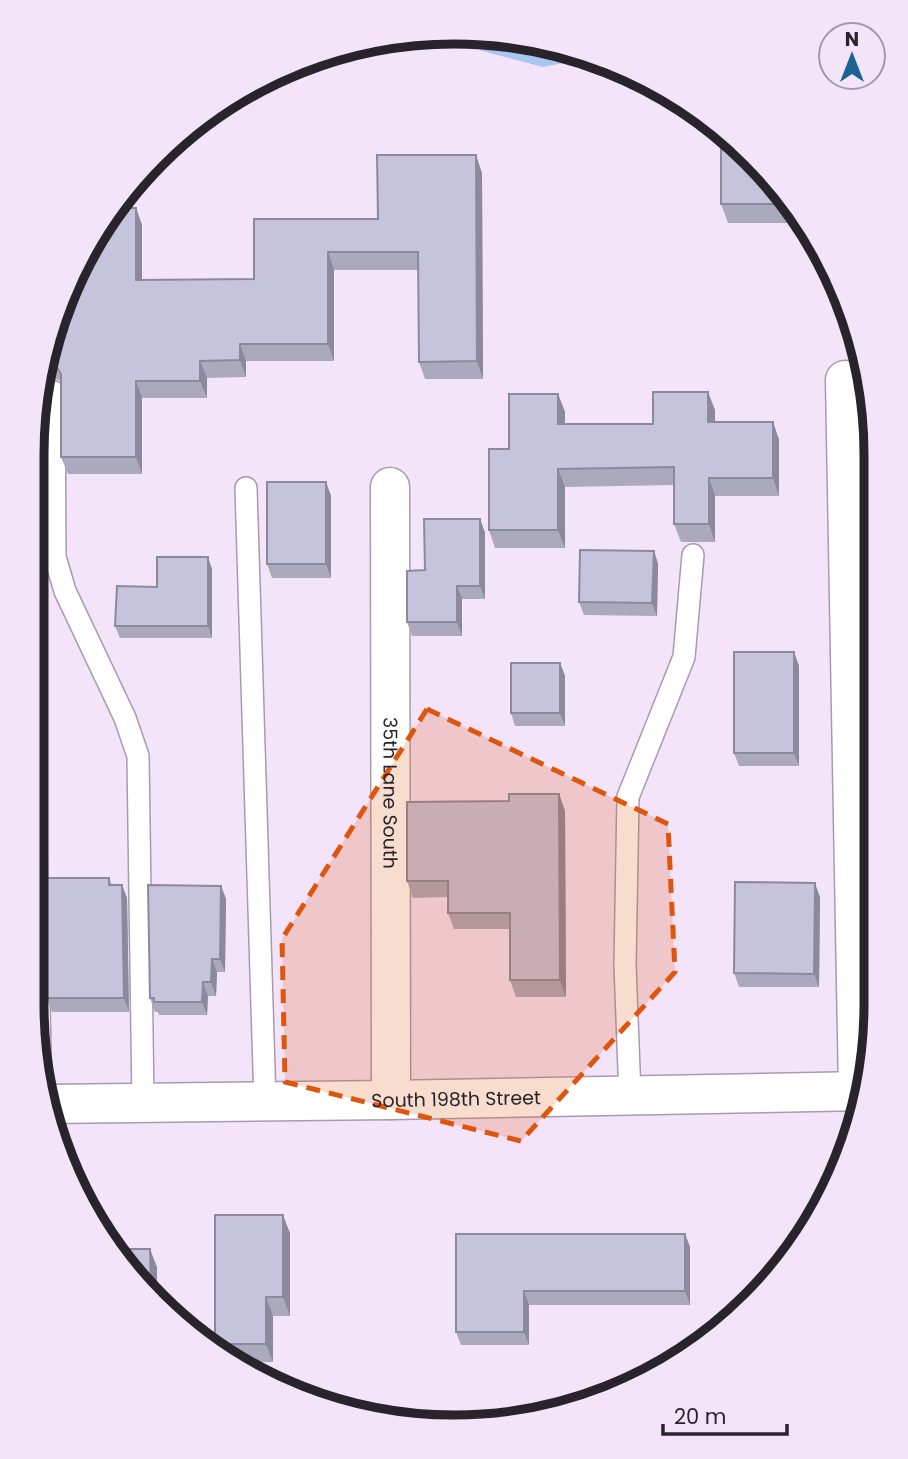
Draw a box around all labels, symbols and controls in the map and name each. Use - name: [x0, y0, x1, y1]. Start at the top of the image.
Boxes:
- north arrow: [817, 21, 887, 91]
- text: N: [845, 26, 859, 53]
- street label: 35th Lane South: [377, 717, 404, 869]
- street label: South 198th Street: [371, 1084, 541, 1114]
- scale bar: [663, 1392, 787, 1436]
- text: 20 m: [674, 1402, 727, 1431]

